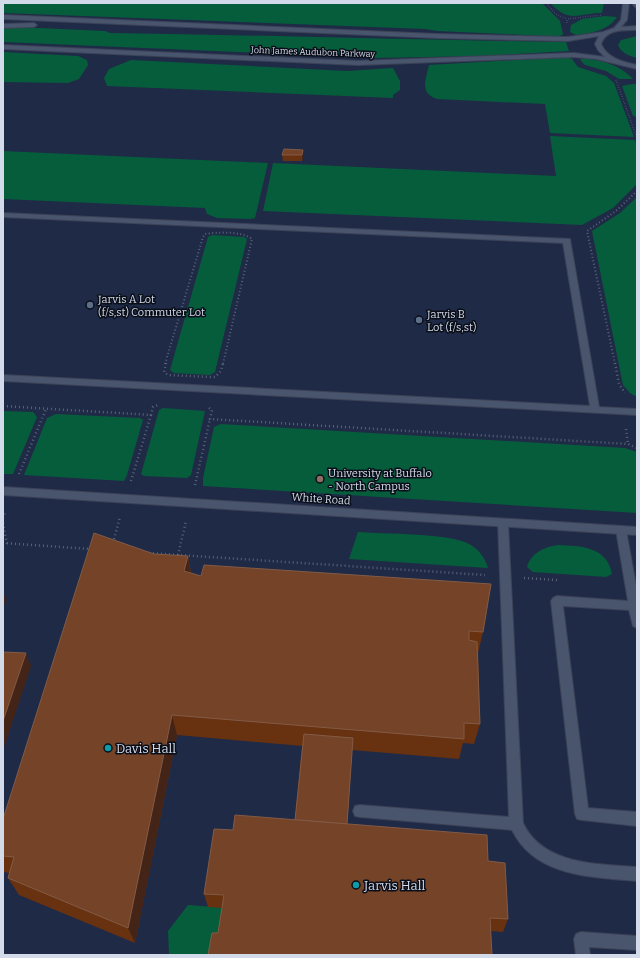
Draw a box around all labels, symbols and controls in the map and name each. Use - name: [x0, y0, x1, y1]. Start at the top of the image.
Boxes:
- street label: John James Audubon Parkway: [250, 45, 375, 59]
- place label: Jarvis A Lot (f/s,st) Commuter Lot: [97, 293, 205, 319]
- marker: Jarvis A Lot (f/s,st) Commuter Lot: [85, 300, 95, 310]
- place label: Jarvis B Lot (f/s,st): [426, 308, 476, 334]
- marker: Jarvis B Lot (f/s,st): [414, 315, 424, 325]
- place label: University at Buffalo - North Campus: [328, 467, 432, 493]
- marker: University at Buffalo - North Campus: [315, 474, 325, 484]
- street label: White Road: [291, 490, 351, 508]
- place label: Davis Hall: [116, 741, 176, 756]
- marker: Davis Hall: [103, 743, 113, 753]
- place label: Jarvis Hall: [363, 878, 425, 893]
- marker: Jarvis Hall: [351, 880, 361, 890]

